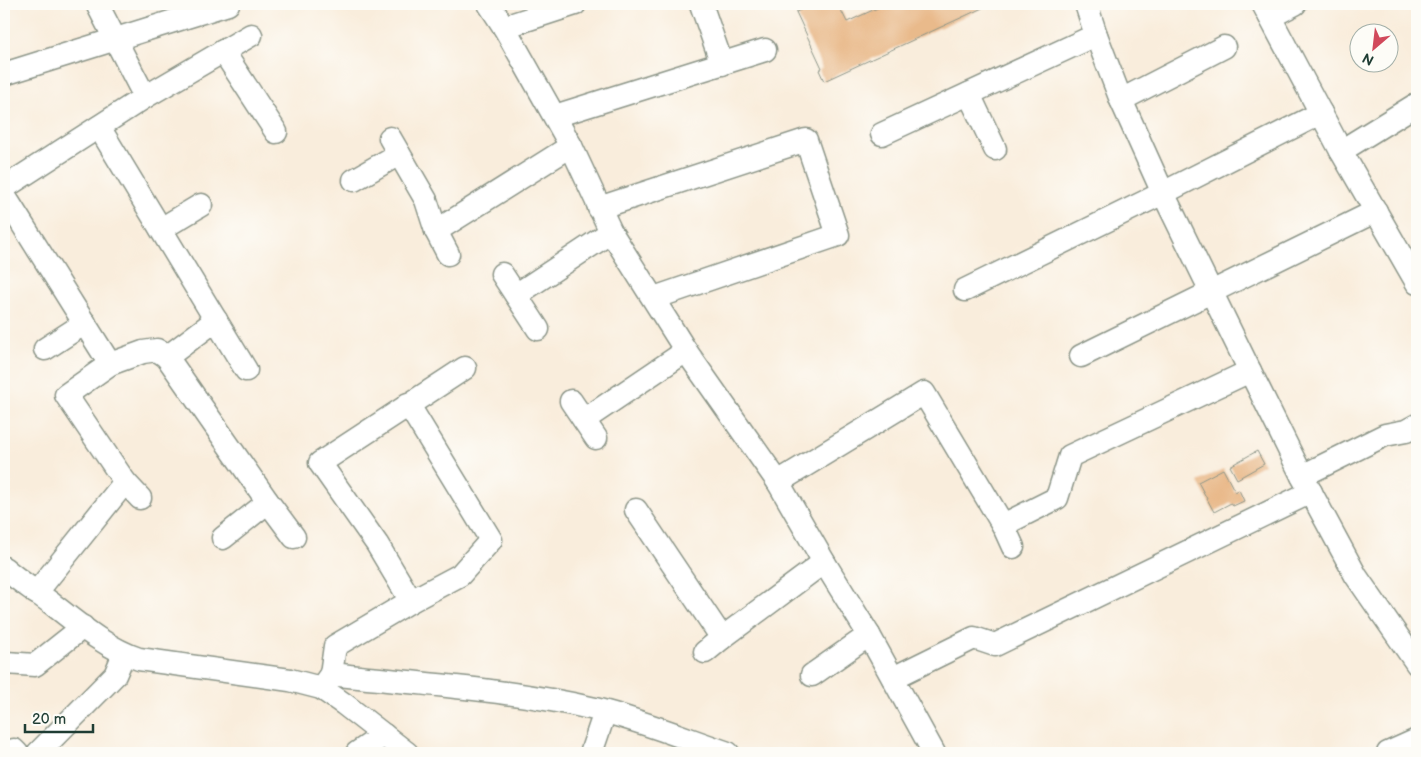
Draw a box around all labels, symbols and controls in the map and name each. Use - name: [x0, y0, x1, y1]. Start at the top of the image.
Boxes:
- north arrow: [1348, 22, 1398, 72]
- text: N: [1359, 49, 1377, 69]
- scale bar: [25, 702, 92, 734]
- text: 20 m: [32, 710, 66, 729]

